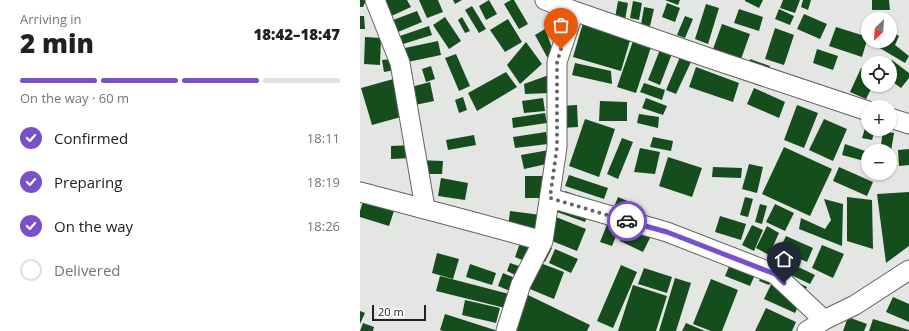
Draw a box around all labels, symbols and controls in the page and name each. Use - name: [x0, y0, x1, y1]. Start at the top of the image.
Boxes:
- pin: [544, 8, 578, 49]
- text: Arriving in: [20, 10, 82, 28]
- north arrow: [861, 12, 897, 48]
- map controls: [861, 12, 897, 180]
- icon: bag: [550, 14, 572, 36]
- text: 18:42–18:47: [254, 24, 340, 44]
- text: 2 min: [20, 25, 94, 61]
- button: locate: [861, 56, 897, 92]
- text: On the way · 60 m: [20, 89, 129, 107]
- button: +: [861, 100, 897, 136]
- icon: check: [20, 127, 42, 149]
- text: Confirmed: [54, 128, 128, 148]
- text: 18:11: [307, 129, 340, 147]
- button: −: [861, 144, 897, 180]
- icon: check: [20, 171, 42, 193]
- text: Preparing: [54, 172, 122, 192]
- text: 18:19: [307, 173, 340, 191]
- courier: [607, 201, 647, 241]
- icon: car: [616, 210, 638, 232]
- icon: check: [20, 215, 42, 237]
- text: On the way: [54, 216, 133, 236]
- text: 18:26: [307, 217, 340, 235]
- pin: [767, 242, 801, 283]
- icon: home: [773, 248, 795, 270]
- text: Delivered: [54, 260, 121, 280]
- scale bar: [372, 303, 426, 322]
- text: 20 m: [378, 304, 404, 319]

